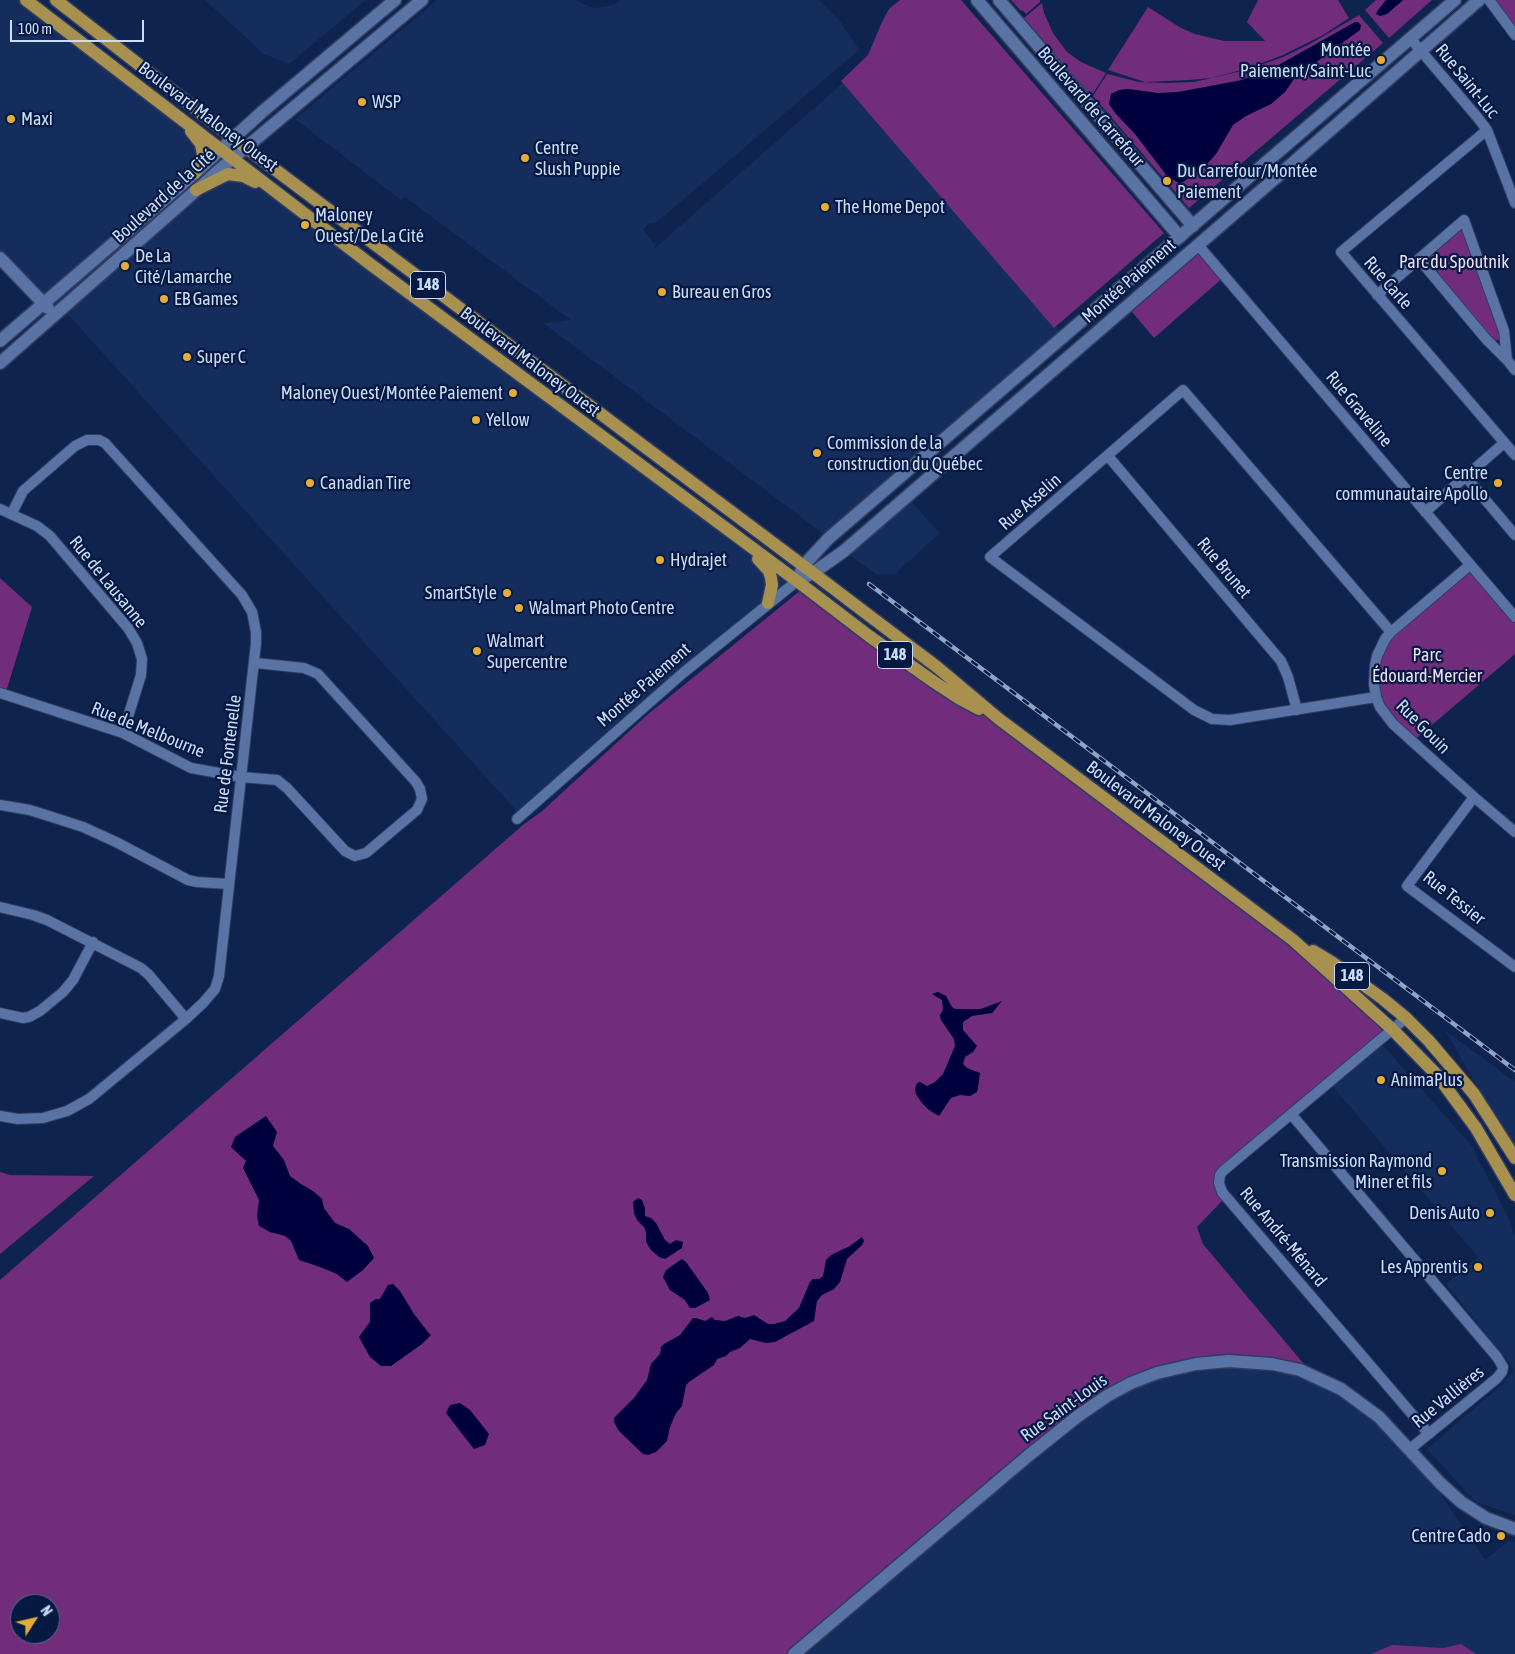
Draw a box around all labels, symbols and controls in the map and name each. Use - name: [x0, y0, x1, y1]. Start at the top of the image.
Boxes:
- scale bar: [12, 10, 146, 42]
- text: 100 m: [18, 20, 52, 37]
- place label: Montée Paiement/Saint-Luc: [1240, 39, 1371, 82]
- street label: Rue Saint-Luc: [1431, 40, 1503, 122]
- street label: Boulevard de Carrefour: [1033, 43, 1149, 171]
- marker: Montée Paiement/Saint-Luc: [1375, 54, 1387, 66]
- street label: Boulevard Maloney Ouest: [134, 57, 282, 177]
- place label: WSP: [372, 91, 401, 113]
- marker: WSP: [356, 96, 368, 108]
- place label: Maxi: [21, 108, 53, 130]
- marker: Maxi: [5, 113, 17, 125]
- place label: Centre Slush Puppie: [535, 137, 620, 180]
- street label: Boulevard de la Cité: [108, 144, 220, 248]
- marker: Centre Slush Puppie: [519, 152, 531, 164]
- place label: Du Carrefour/Montée Paiement: [1177, 160, 1318, 202]
- marker: Du Carrefour/Montée Paiement: [1161, 175, 1173, 187]
- place label: The Home Depot: [835, 196, 945, 218]
- marker: The Home Depot: [819, 201, 831, 213]
- place label: Maloney Ouest/De La Cité: [315, 204, 424, 246]
- marker: Maloney Ouest/De La Cité: [299, 219, 311, 231]
- street label: Montée Paiement: [1078, 234, 1180, 328]
- place label: De La Cité/Lamarche: [135, 245, 232, 288]
- park label: Parc du Spoutnik: [1399, 251, 1509, 273]
- street label: Rue Carle: [1359, 252, 1417, 314]
- marker: De La Cité/Lamarche: [119, 260, 131, 272]
- road number: 148: [410, 272, 446, 298]
- place label: Bureau en Gros: [672, 281, 771, 303]
- marker: Bureau en Gros: [656, 286, 668, 298]
- place label: EB Games: [174, 288, 238, 310]
- marker: EB Games: [158, 293, 170, 305]
- street label: Boulevard Maloney Ouest: [456, 302, 604, 422]
- place label: Super C: [197, 346, 246, 368]
- marker: Super C: [181, 351, 193, 363]
- street label: Rue Graveline: [1321, 367, 1397, 451]
- place label: Maloney Ouest/Montée Paiement: [281, 382, 503, 404]
- marker: Maloney Ouest/Montée Paiement: [507, 387, 519, 399]
- place label: Yellow: [486, 409, 529, 431]
- marker: Yellow: [470, 414, 482, 426]
- place label: Commission de la construction du Québec: [827, 432, 982, 474]
- marker: Commission de la construction du Québec: [811, 447, 823, 459]
- place label: Centre communautaire Apollo: [1335, 462, 1488, 504]
- street label: Rue Asselin: [994, 469, 1066, 535]
- place label: Canadian Tire: [320, 472, 411, 494]
- marker: Canadian Tire: [304, 477, 316, 489]
- marker: Centre communautaire Apollo: [1492, 477, 1504, 489]
- street label: Rue de Lausanne: [64, 532, 152, 632]
- street label: Rue Brunet: [1192, 533, 1256, 603]
- place label: Hydrajet: [670, 549, 727, 571]
- marker: Hydrajet: [654, 554, 666, 566]
- place label: SmartStyle: [425, 582, 497, 604]
- marker: SmartStyle: [501, 587, 513, 599]
- place label: Walmart Photo Centre: [529, 597, 674, 619]
- marker: Walmart Photo Centre: [513, 602, 525, 614]
- place label: Walmart Supercentre: [487, 630, 567, 672]
- street label: Montée Paiement: [593, 638, 695, 732]
- road number: 148: [878, 642, 912, 668]
- park label: Parc Édouard-Mercier: [1372, 644, 1482, 686]
- marker: Walmart Supercentre: [471, 645, 483, 657]
- street label: Rue de Fontenelle: [210, 694, 246, 814]
- street label: Rue Gouin: [1391, 695, 1455, 759]
- street label: Rue de Melbourne: [88, 697, 208, 763]
- street label: Boulevard Maloney Ouest: [1082, 756, 1230, 876]
- street label: Rue Tessier: [1419, 866, 1489, 930]
- road number: 148: [1334, 962, 1370, 989]
- place label: AnimaPlus: [1391, 1069, 1463, 1091]
- marker: AnimaPlus: [1375, 1074, 1387, 1086]
- place label: Transmission Raymond Miner et fils: [1280, 1150, 1432, 1192]
- marker: Transmission Raymond Miner et fils: [1436, 1165, 1448, 1177]
- street label: Rue André-Ménard: [1235, 1183, 1331, 1291]
- place label: Denis Auto: [1409, 1202, 1480, 1224]
- marker: Denis Auto: [1484, 1207, 1496, 1219]
- place label: Les Apprentis: [1380, 1256, 1468, 1278]
- marker: Les Apprentis: [1472, 1261, 1484, 1273]
- street label: Rue Vallières: [1408, 1361, 1488, 1433]
- street label: Rue Saint-Louis: [1017, 1369, 1111, 1447]
- place label: Centre Cado: [1411, 1525, 1491, 1547]
- marker: Centre Cado: [1495, 1530, 1507, 1542]
- north arrow: [10, 1594, 60, 1644]
- text: N: [38, 1603, 55, 1619]

